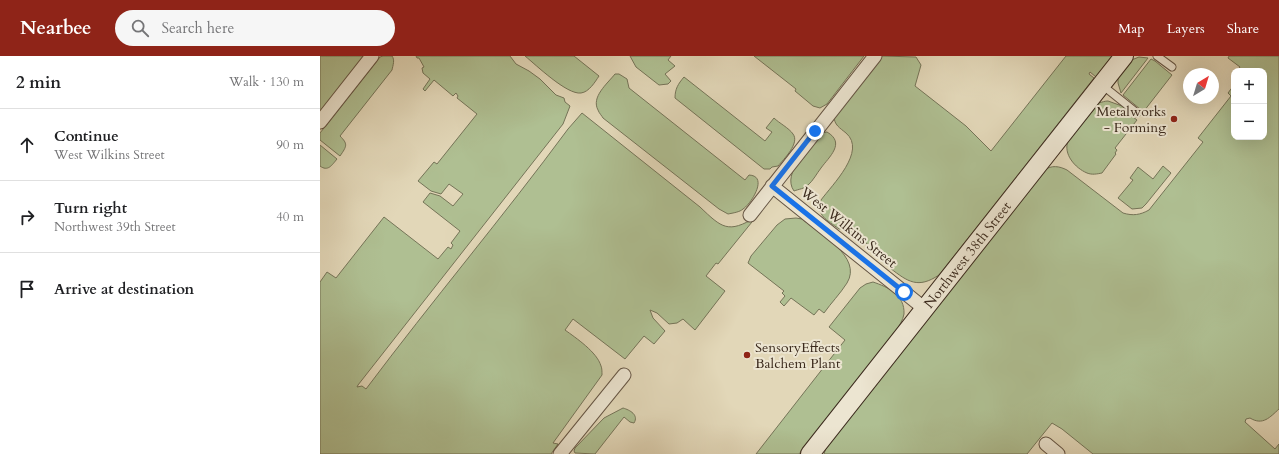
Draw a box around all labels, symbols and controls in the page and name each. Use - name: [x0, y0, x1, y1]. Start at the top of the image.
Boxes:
- search box: [115, 10, 395, 46]
- text: Nearbee: [20, 15, 91, 41]
- icon: search: [129, 17, 151, 39]
- text: Search here: [161, 18, 234, 38]
- text: Map: [1118, 19, 1145, 38]
- text: Layers: [1167, 19, 1205, 38]
- text: Share: [1227, 19, 1259, 38]
- north arrow: [1183, 68, 1219, 104]
- map controls: [1231, 68, 1267, 140]
- button: +: [1231, 68, 1267, 104]
- text: 2 min: [16, 71, 61, 94]
- text: Walk · 130 m: [229, 73, 304, 91]
- place label: Metalworks - Forming: [1096, 102, 1166, 137]
- button: −: [1231, 104, 1267, 140]
- marker: Metalworks - Forming: [1169, 114, 1179, 124]
- route end: [806, 122, 824, 140]
- text: Continue: [54, 126, 119, 146]
- icon: ahead: [16, 134, 38, 156]
- text: 90 m: [276, 136, 304, 154]
- text: West Wilkins Street: [54, 146, 165, 164]
- street label: West Wilkins Street: [796, 182, 901, 273]
- street label: Northwest 38th Street: [920, 197, 1016, 312]
- text: Turn right: [54, 198, 127, 218]
- icon: right: [16, 206, 38, 228]
- text: 40 m: [276, 208, 304, 226]
- text: Northwest 39th Street: [54, 218, 176, 236]
- icon: arrive: [16, 278, 38, 300]
- text: Arrive at destination: [54, 279, 194, 299]
- route start: [895, 283, 913, 301]
- place label: SensoryEffects Balchem Plant: [755, 338, 841, 373]
- marker: SensoryEffects Balchem Plant: [742, 350, 752, 360]

